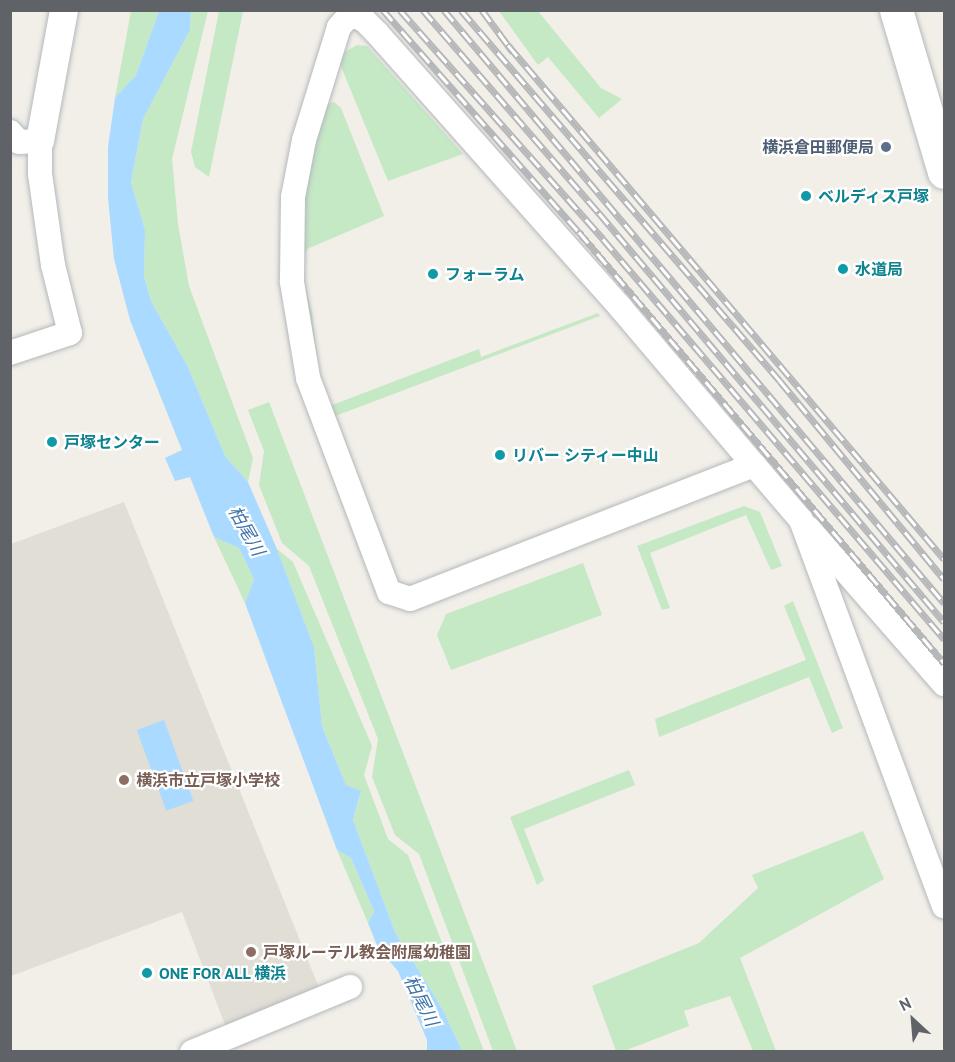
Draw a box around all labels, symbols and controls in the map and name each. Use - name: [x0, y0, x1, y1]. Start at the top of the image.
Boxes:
- place label: 横浜倉田郵便局: [762, 137, 874, 157]
- marker: 横浜倉田郵便局: [879, 140, 893, 154]
- place label: ベルディス戸塚: [818, 186, 930, 206]
- marker: ベルディス戸塚: [799, 189, 813, 203]
- place label: 水道局: [855, 259, 903, 279]
- marker: 水道局: [836, 262, 850, 276]
- place label: フォーラム: [445, 264, 525, 284]
- marker: フォーラム: [426, 267, 440, 281]
- place label: 戸塚センター: [64, 432, 160, 452]
- marker: 戸塚センター: [45, 435, 59, 449]
- place label: リバー シティー中山: [512, 445, 660, 465]
- marker: リバー シティー中山: [493, 448, 507, 462]
- water label: 柏尾川: [223, 502, 269, 560]
- place label: 横浜市立戸塚小学校: [136, 770, 280, 790]
- marker: 横浜市立戸塚小学校: [117, 773, 131, 787]
- place label: 戸塚ルーテル教会附属幼稚園: [263, 942, 471, 962]
- marker: 戸塚ルーテル教会附属幼稚園: [244, 945, 258, 959]
- place label: ONE FOR ALL 横浜: [159, 963, 287, 983]
- marker: ONE FOR ALL 横浜: [140, 966, 154, 980]
- water label: 柏尾川: [399, 972, 443, 1030]
- north arrow: [883, 990, 943, 1050]
- text: N: [896, 993, 914, 1015]

